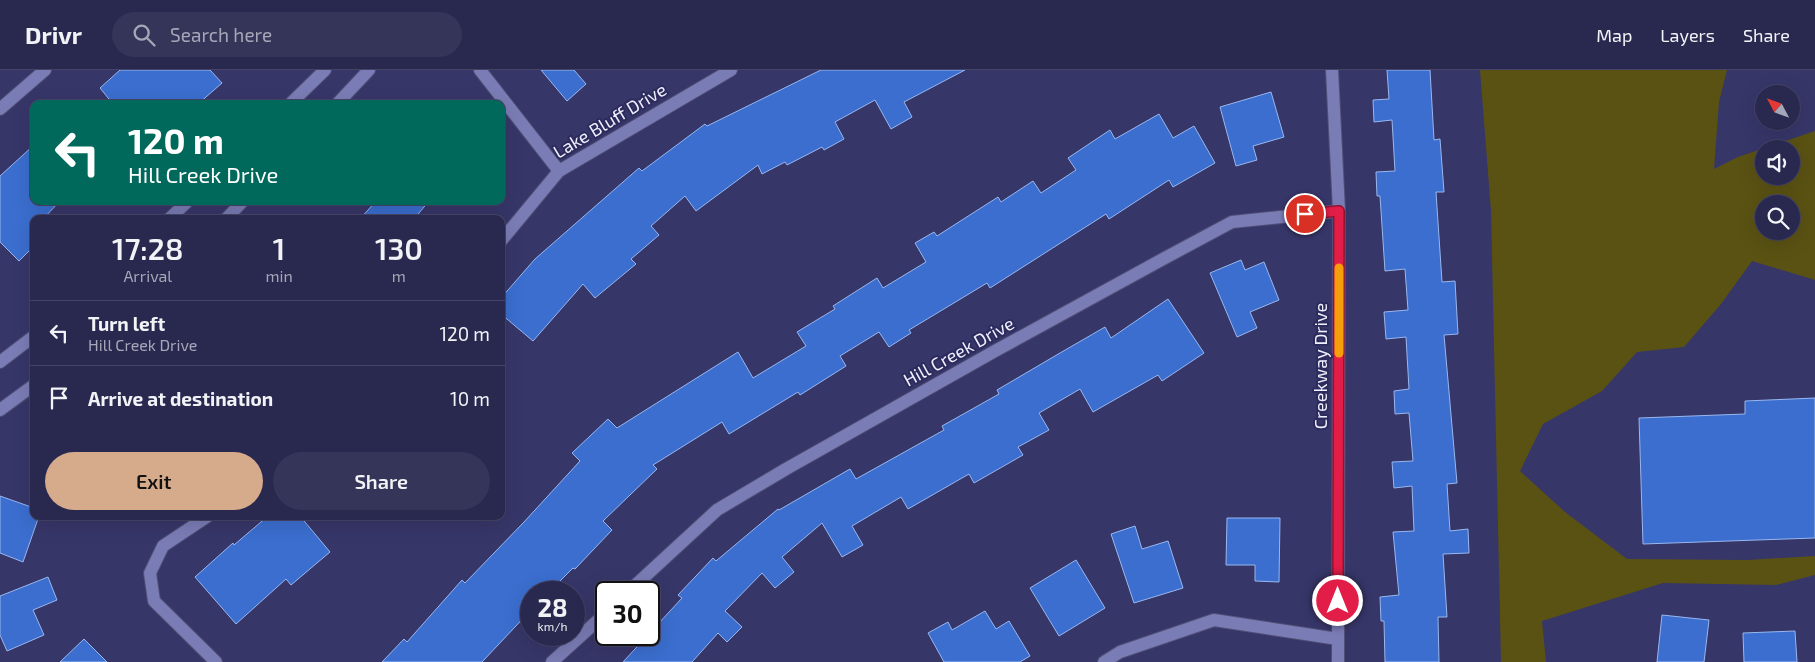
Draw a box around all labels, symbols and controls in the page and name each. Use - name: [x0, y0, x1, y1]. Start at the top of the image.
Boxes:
- search box: [112, 12, 462, 57]
- text: Drivr: [25, 20, 82, 49]
- icon: search: [130, 21, 158, 49]
- text: Search here: [170, 23, 272, 46]
- text: Map: [1596, 24, 1632, 46]
- text: Layers: [1660, 24, 1715, 46]
- text: Share: [1743, 24, 1790, 46]
- street label: Lake Bluff Drive: [549, 78, 670, 163]
- north arrow: [1755, 85, 1800, 130]
- map controls: [1755, 85, 1800, 240]
- text: 120 m: [128, 119, 224, 161]
- icon: left: [45, 120, 110, 185]
- button: sound: [1755, 140, 1800, 185]
- text: Hill Creek Drive: [128, 161, 278, 187]
- pin: [1284, 193, 1326, 235]
- button: search: [1755, 195, 1800, 240]
- icon: arrive: [1291, 200, 1319, 228]
- text: 17:28: [112, 230, 183, 266]
- text: 1: [273, 230, 285, 266]
- text: 130: [375, 230, 423, 266]
- text: Arrival: [123, 266, 172, 285]
- text: min: [266, 266, 293, 285]
- text: m: [392, 266, 406, 285]
- street label: Creekway Drive: [1309, 303, 1331, 429]
- text: Turn left: [88, 312, 165, 335]
- street label: Hill Creek Drive: [899, 312, 1018, 391]
- icon: left: [45, 319, 73, 347]
- text: 120 m: [439, 322, 490, 345]
- text: Hill Creek Drive: [88, 335, 197, 354]
- icon: arrive: [45, 384, 73, 412]
- text: Arrive at destination: [88, 387, 273, 410]
- text: 10 m: [450, 387, 490, 410]
- button: Exit: [45, 452, 263, 510]
- button: Share: [273, 452, 490, 510]
- position arrow: [1311, 574, 1363, 626]
- speed limit sign: 30: [595, 581, 660, 646]
- text: 28: [537, 592, 568, 622]
- text: km/h: [538, 619, 567, 633]

